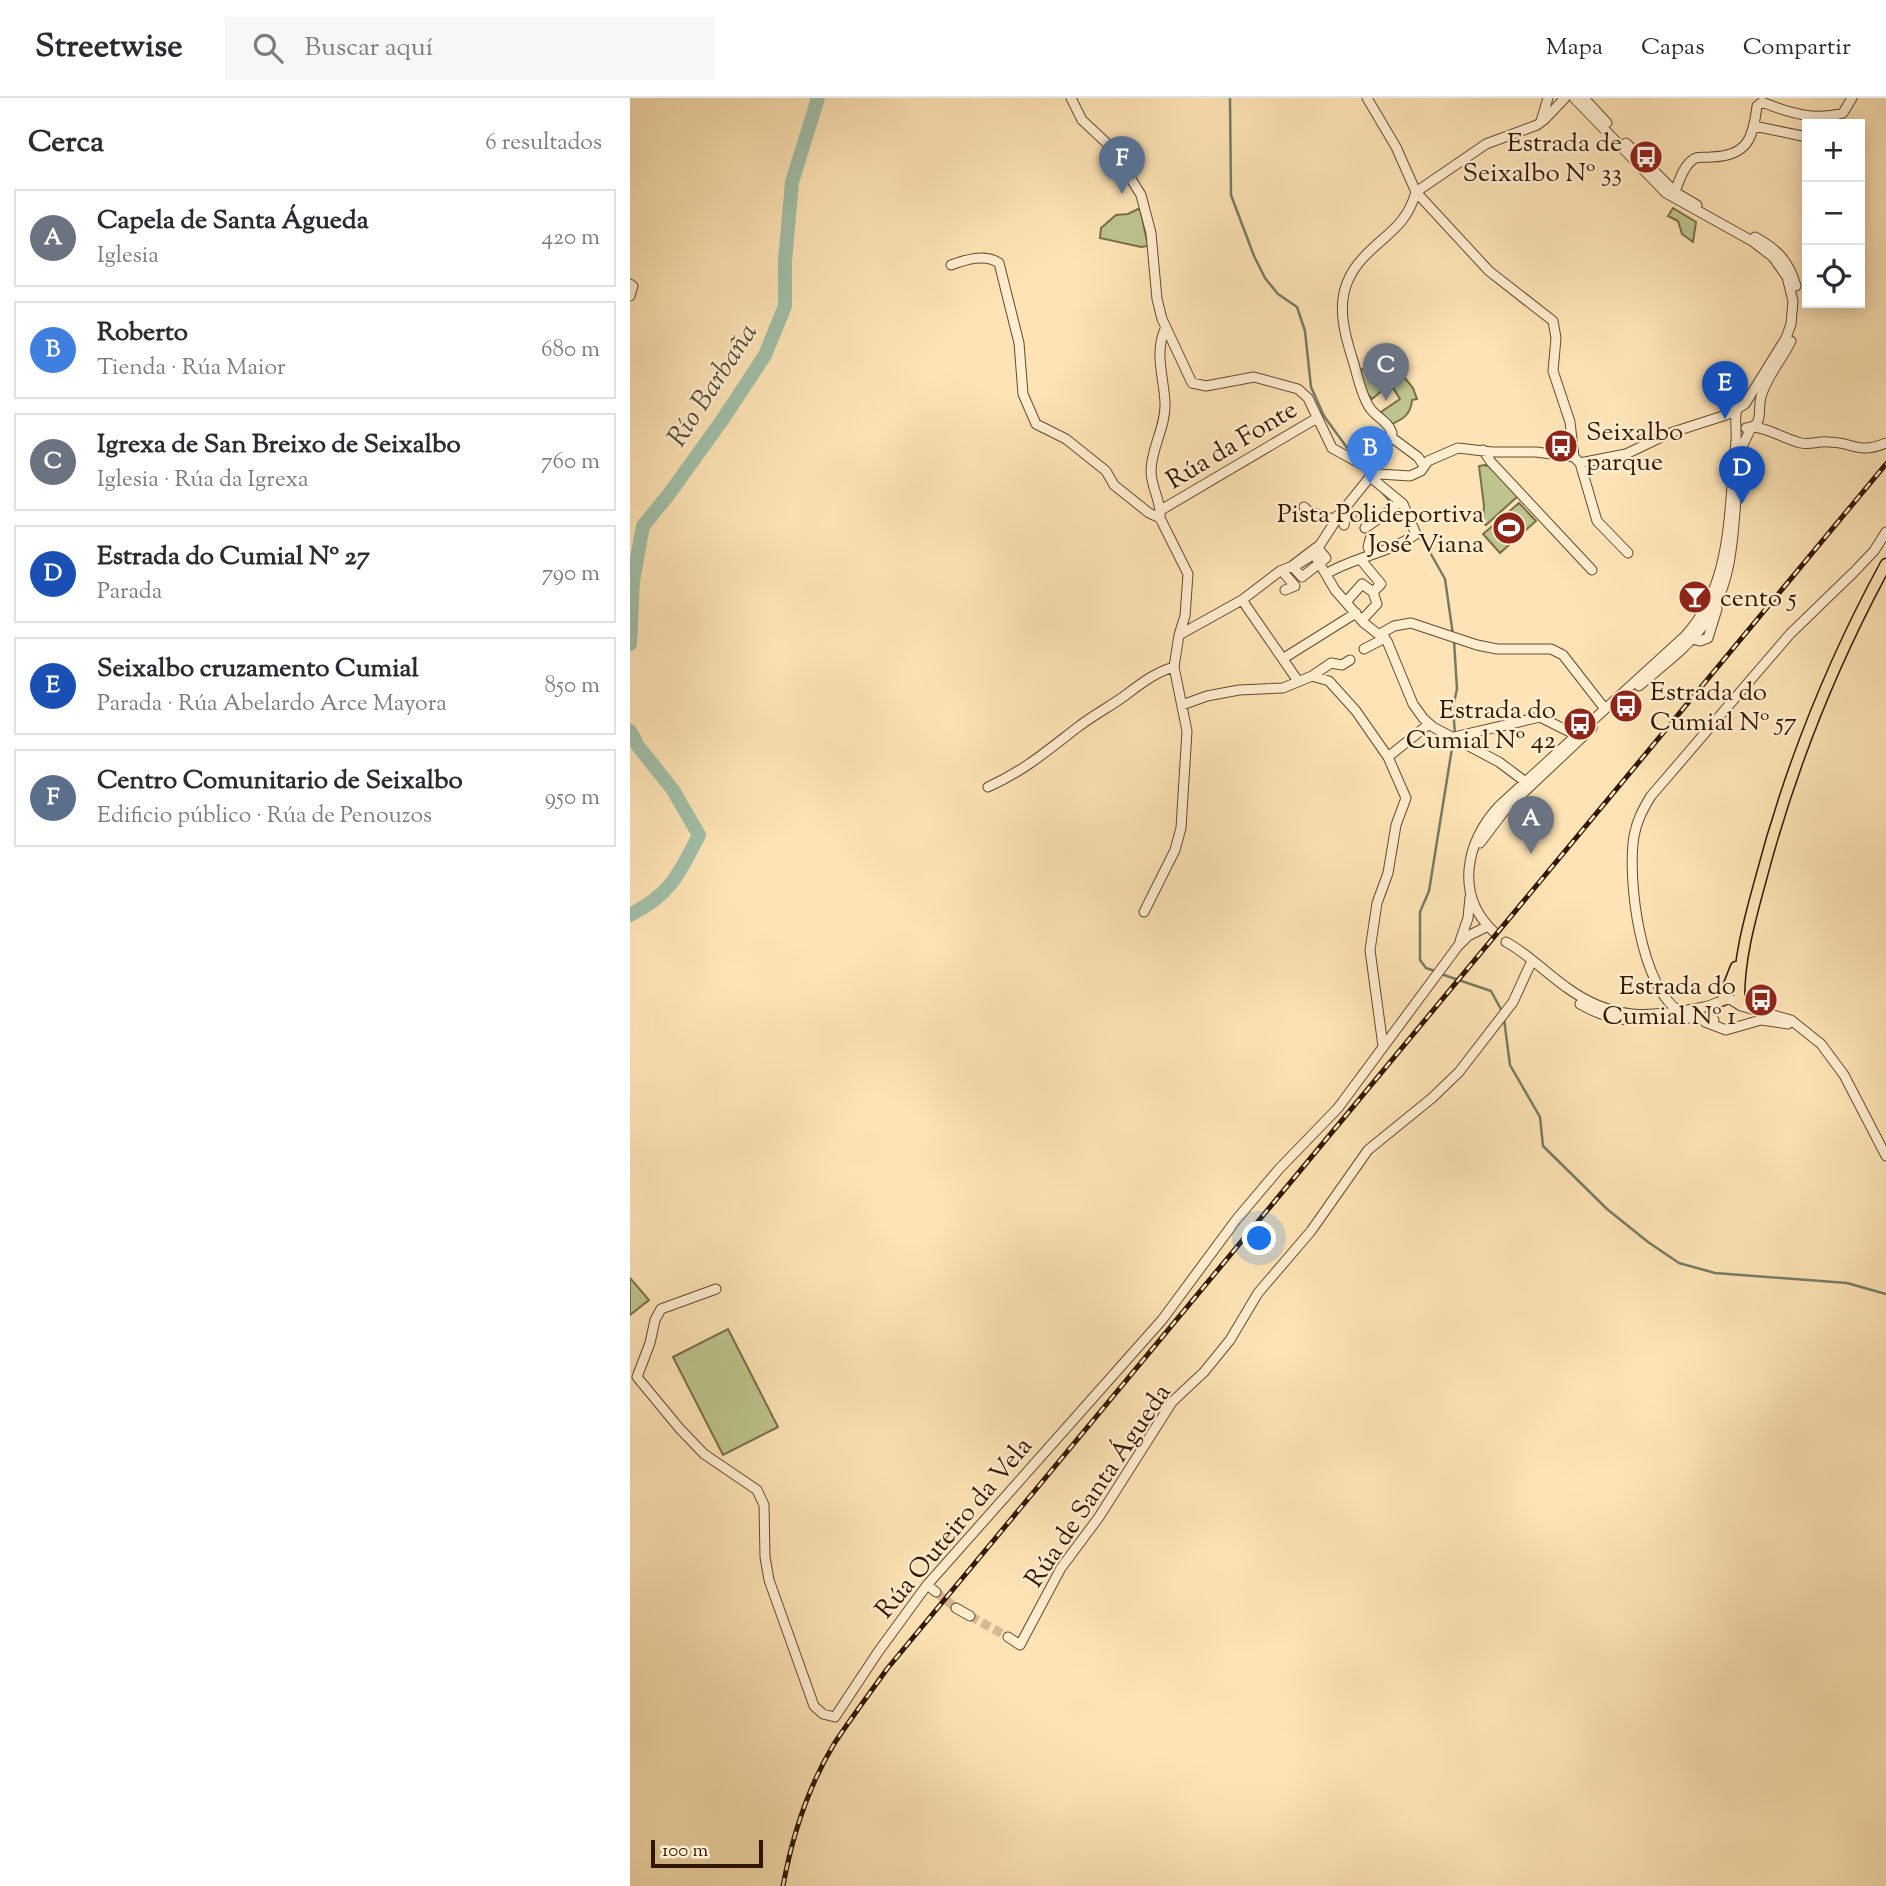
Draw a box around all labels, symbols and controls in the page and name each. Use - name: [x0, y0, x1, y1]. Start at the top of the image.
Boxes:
- search box: [225, 17, 715, 80]
- text: Streetwise: [35, 24, 183, 72]
- icon: search: [249, 29, 287, 67]
- text: Buscar aquí: [305, 30, 433, 67]
- text: Mapa: [1546, 31, 1603, 65]
- text: Capas: [1641, 31, 1705, 65]
- text: Compartir: [1743, 31, 1851, 65]
- map controls: [1802, 119, 1865, 308]
- button: +: [1802, 119, 1865, 182]
- text: Cerca: [28, 122, 104, 165]
- place label: Estrada de Seixalbo Nº 33: [1463, 126, 1622, 193]
- text: 6 resultados: [485, 127, 602, 160]
- pin: F: [1099, 136, 1145, 194]
- bus stop icon: Estrada de Seixalbo Nº 33: [1627, 138, 1665, 176]
- button: −: [1802, 182, 1865, 245]
- text: Capela de Santa Águeda: [97, 203, 369, 240]
- text: A: [44, 222, 62, 255]
- text: 420 m: [542, 222, 600, 255]
- text: Iglesia: [97, 240, 159, 273]
- button: locate: [1802, 245, 1865, 308]
- text: Roberto: [97, 315, 188, 352]
- water label: Río Barbaña: [658, 316, 769, 455]
- text: B: [46, 334, 60, 367]
- text: 680 m: [541, 334, 600, 367]
- pin: C: [1363, 343, 1409, 401]
- text: Tienda · Rúa Maior: [97, 352, 286, 385]
- pin: E: [1702, 361, 1748, 419]
- street label: Rúa da Fonte: [1160, 392, 1305, 500]
- place label: Seixalbo parque: [1586, 415, 1683, 482]
- pin: B: [1347, 426, 1393, 484]
- text: Igrexa de San Breixo de Seixalbo: [97, 427, 461, 464]
- bus stop icon: Seixalbo parque: [1542, 427, 1580, 465]
- text: C: [44, 446, 62, 479]
- text: 760 m: [541, 446, 600, 479]
- pin: D: [1719, 446, 1765, 504]
- text: Iglesia · Rúa da Igrexa: [97, 464, 309, 497]
- place label: Pista Polideportiva José Viana: [1277, 497, 1484, 564]
- sports icon: Pista Polideportiva José Viana: [1490, 509, 1528, 547]
- text: Estrada do Cumial Nº 27: [97, 539, 370, 576]
- text: D: [44, 558, 62, 591]
- text: 790 m: [542, 558, 600, 591]
- text: Parada: [97, 576, 162, 609]
- bar icon: cento 5: [1676, 578, 1714, 616]
- place label: cento 5: [1720, 581, 1797, 618]
- text: Seixalbo cruzamento Cumial: [97, 651, 419, 688]
- text: E: [46, 670, 60, 703]
- text: 850 m: [545, 670, 600, 703]
- place label: Estrada do Cumial Nº 57: [1650, 675, 1797, 742]
- bus stop icon: Estrada do Cumial Nº 57: [1607, 687, 1645, 725]
- text: Parada · Rúa Abelardo Arce Mayora: [97, 688, 447, 721]
- place label: Estrada do Cumial Nº 42: [1406, 693, 1556, 760]
- bus stop icon: Estrada do Cumial Nº 42: [1561, 705, 1599, 743]
- text: Centro Comunitario de Seixalbo: [97, 763, 463, 800]
- text: F: [47, 782, 59, 815]
- text: 950 m: [545, 782, 600, 815]
- pin: A: [1508, 796, 1554, 854]
- text: Edificio público · Rúa de Penouzos: [97, 800, 432, 833]
- place label: Estrada do Cumial Nº 1: [1602, 969, 1736, 1036]
- bus stop icon: Estrada do Cumial Nº 1: [1742, 981, 1780, 1019]
- your location: [1242, 1221, 1276, 1255]
- street label: Rúa de Santa Águeda: [1017, 1377, 1181, 1596]
- street label: Rúa Outeiro da Vela: [868, 1430, 1042, 1628]
- scale bar: [651, 1837, 763, 1869]
- text: 100 m: [662, 1838, 708, 1865]

